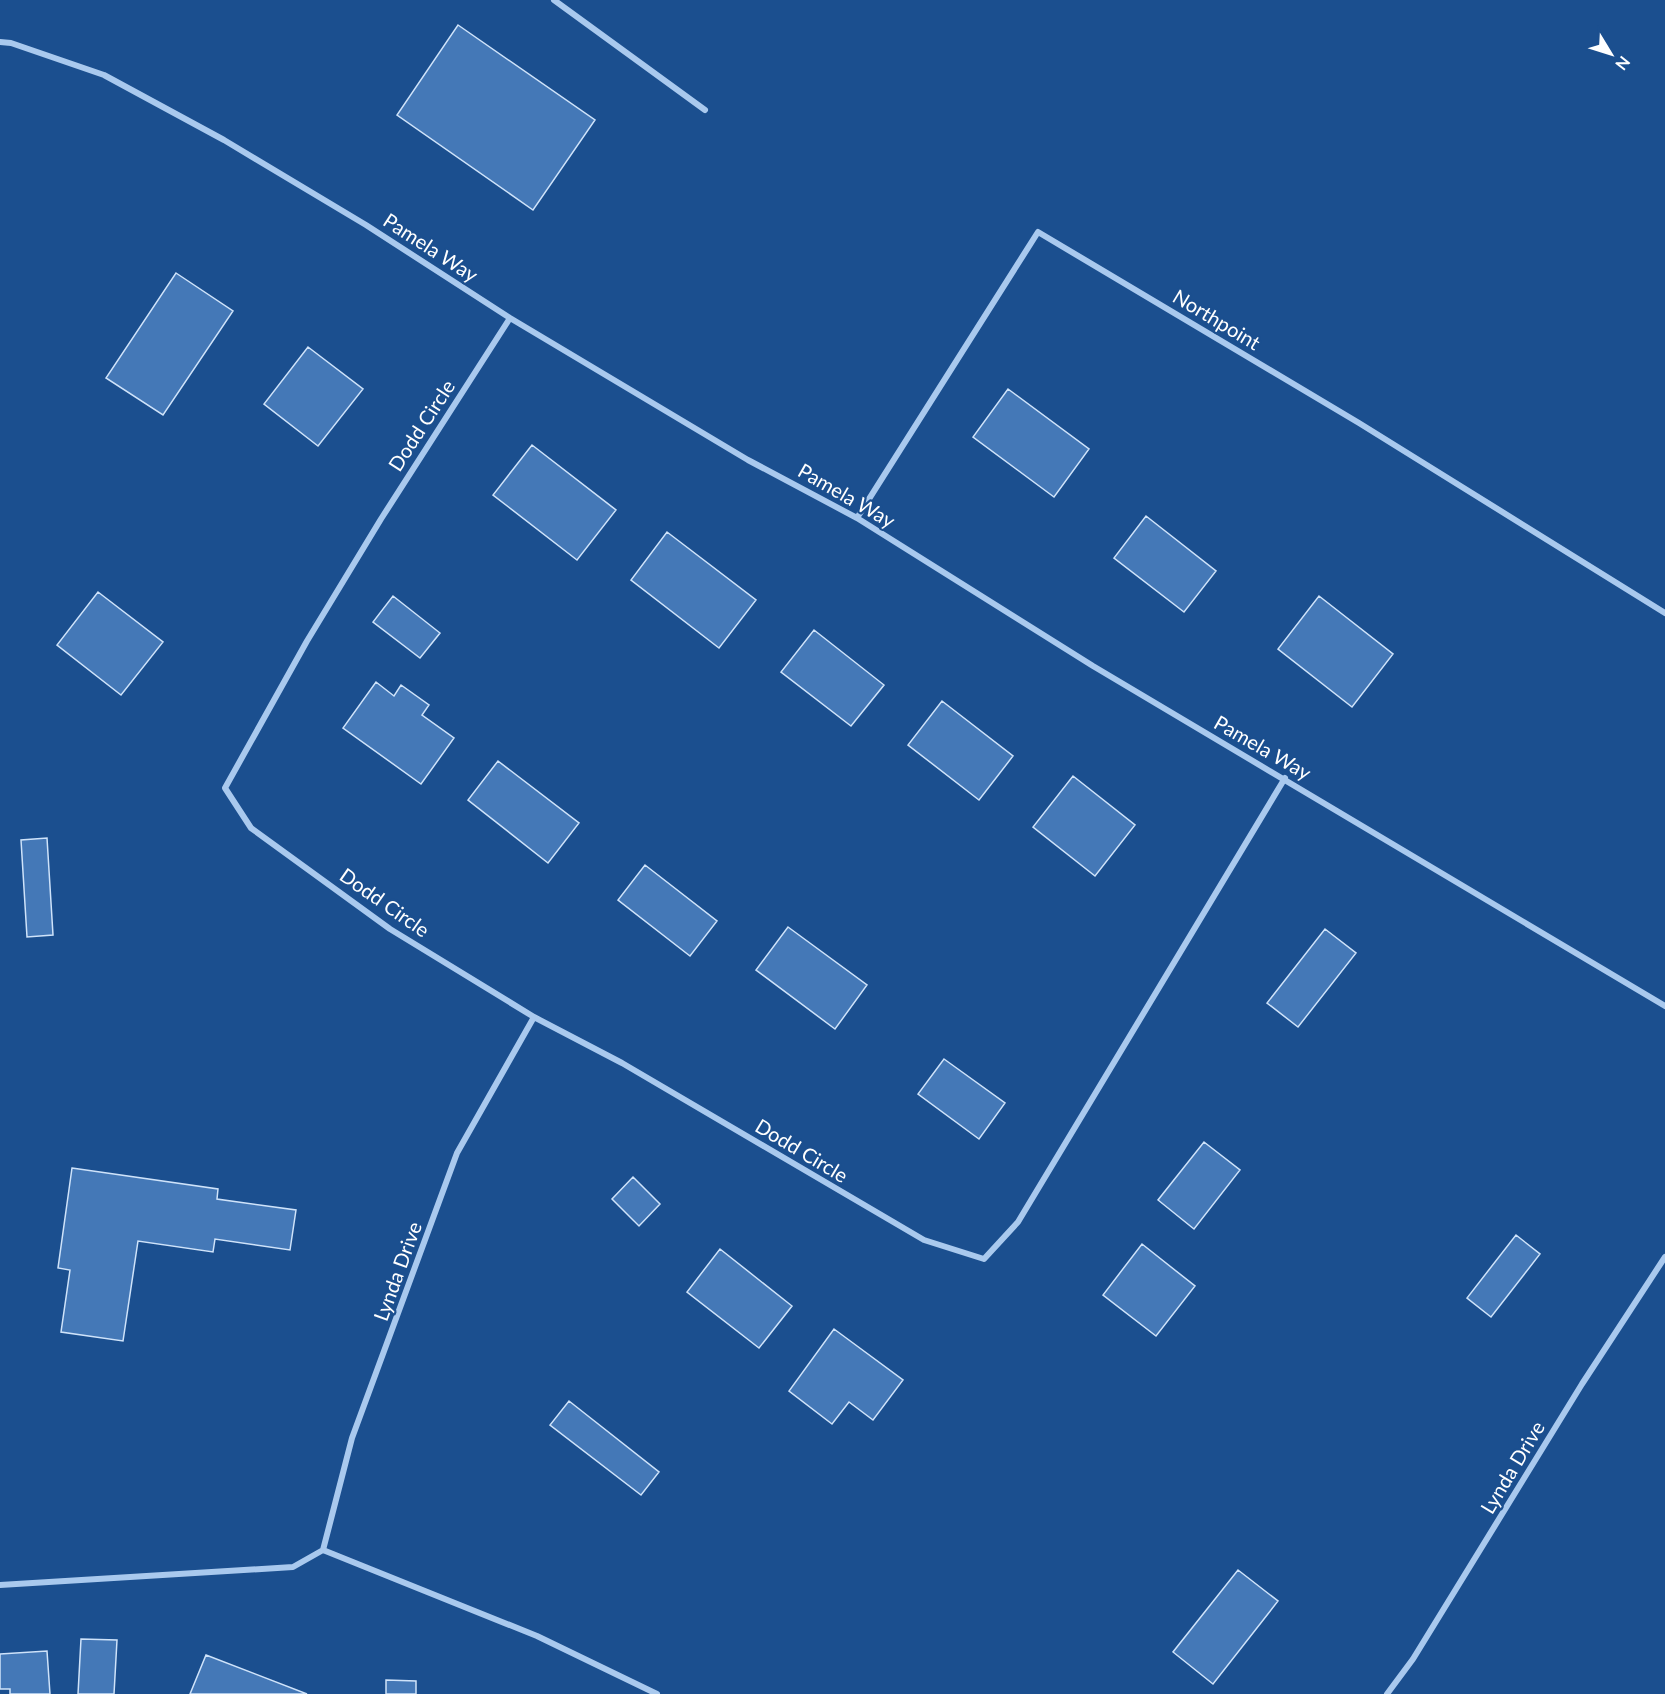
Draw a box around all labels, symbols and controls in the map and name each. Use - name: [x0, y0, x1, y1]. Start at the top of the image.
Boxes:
- north arrow: [1581, 24, 1641, 84]
- text: N: [1612, 53, 1634, 74]
- street label: Pamela Way: [379, 208, 483, 287]
- street label: Northpoint: [1169, 284, 1265, 354]
- street label: Dodd Circle: [383, 375, 459, 475]
- street label: Pamela Way: [794, 458, 900, 533]
- street label: Pamela Way: [1210, 710, 1316, 785]
- street label: Dodd Circle: [336, 862, 434, 942]
- street label: Dodd Circle: [751, 1113, 853, 1187]
- street label: Lynda Drive: [368, 1218, 426, 1324]
- street label: Lynda Drive: [1475, 1416, 1549, 1518]

